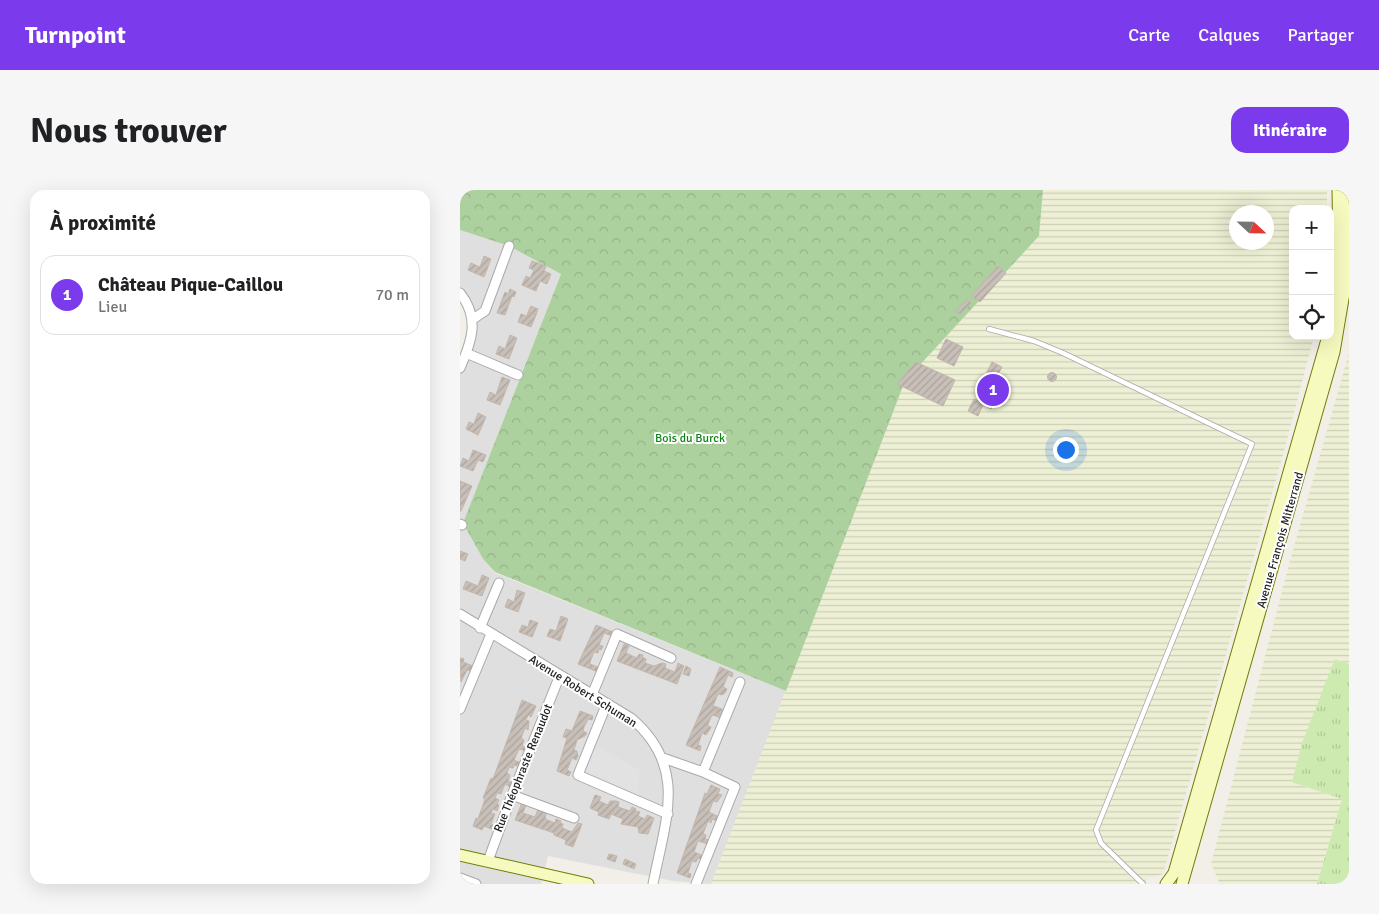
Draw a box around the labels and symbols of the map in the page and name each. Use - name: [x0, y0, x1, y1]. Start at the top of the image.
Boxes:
- north arrow: [1229, 205, 1274, 250]
- pin: 1: [977, 371, 1009, 409]
- park label: Bois du Burck: [655, 431, 725, 446]
- your location: [1053, 437, 1079, 463]
- street label: Avenue François Mitterrand: [1254, 470, 1307, 610]
- street label: Avenue Robert Schuman: [526, 652, 640, 731]
- street label: Rue Théophraste Renaudot: [491, 702, 556, 835]

